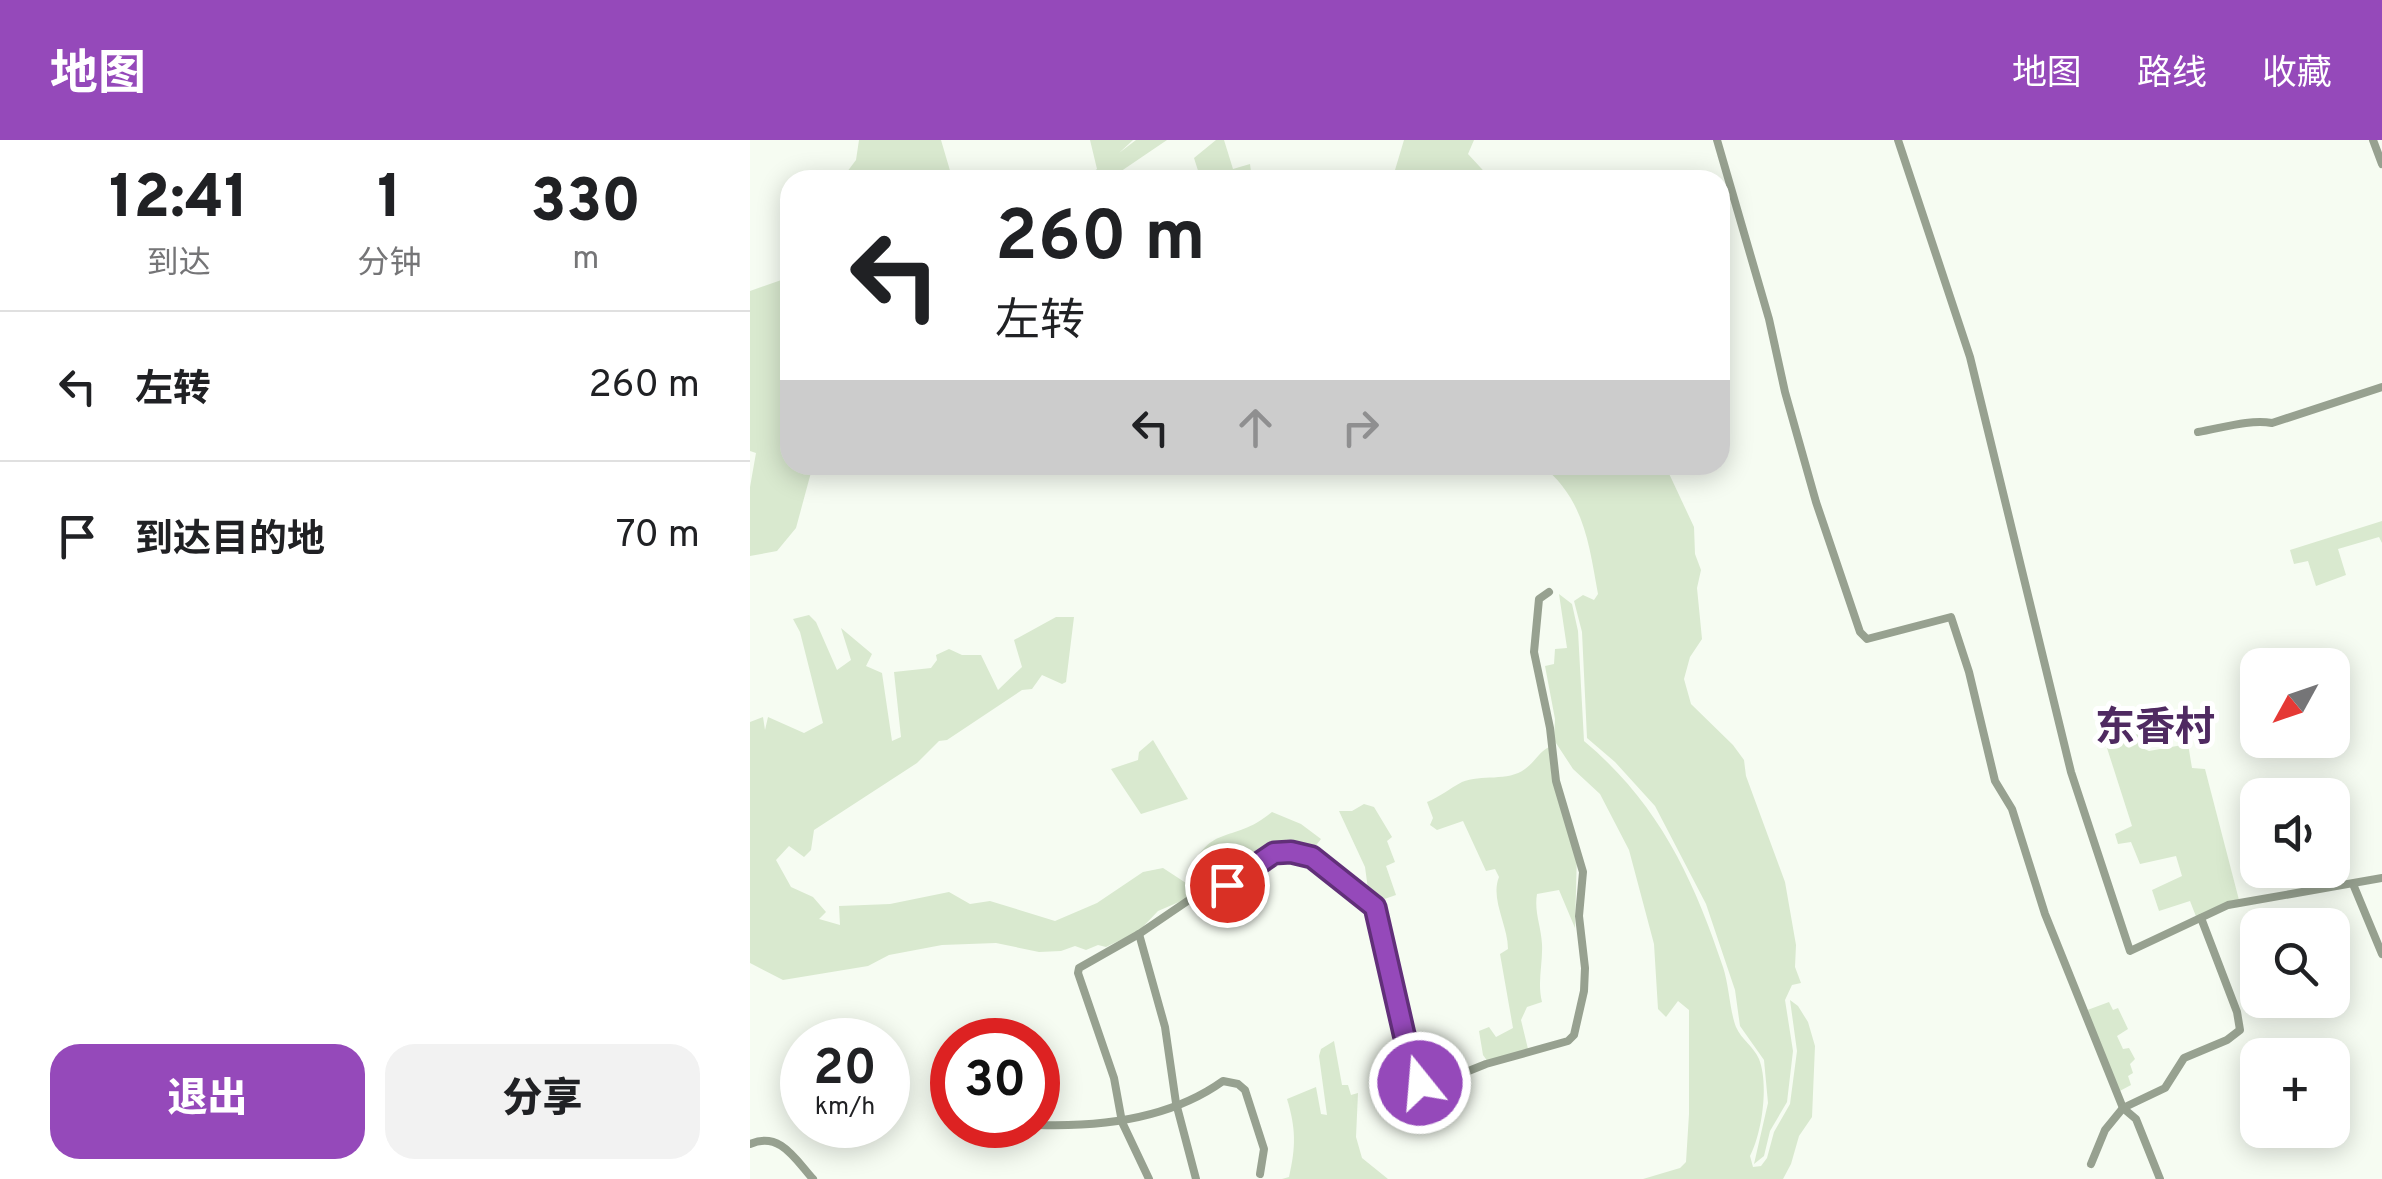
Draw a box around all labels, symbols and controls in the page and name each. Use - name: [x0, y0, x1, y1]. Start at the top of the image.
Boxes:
- text: 地图: [50, 47, 146, 107]
- text: 地图: [2012, 53, 2082, 97]
- text: 路线: [2137, 53, 2207, 97]
- text: 收藏: [2262, 53, 2332, 97]
- text: 12:41: [109, 163, 249, 239]
- text: 1: [377, 163, 402, 239]
- text: 330: [530, 167, 641, 243]
- text: 260 m: [995, 196, 1206, 285]
- icon: left: [830, 210, 960, 340]
- text: m: [572, 240, 599, 280]
- text: 到达: [147, 245, 211, 285]
- text: 分钟: [358, 245, 422, 285]
- text: 左转: [995, 295, 1085, 352]
- icon: left: [50, 359, 105, 414]
- text: 260 m: [589, 362, 700, 411]
- text: 左转: [135, 367, 211, 416]
- icon: left: [1123, 400, 1178, 455]
- icon: ahead: [1228, 400, 1283, 455]
- icon: right: [1333, 400, 1388, 455]
- icon: arrive: [50, 509, 105, 564]
- text: 70 m: [616, 512, 700, 561]
- text: 到达目的地: [135, 517, 325, 566]
- north arrow: [2240, 648, 2350, 758]
- map controls: [2240, 648, 2350, 1148]
- district label: 东香村: [2095, 705, 2215, 755]
- button: sound: [2240, 778, 2350, 888]
- pin: [1185, 843, 1270, 928]
- icon: arrive: [1200, 858, 1255, 913]
- button: search: [2240, 908, 2350, 1018]
- speed limit sign: 30: [930, 1018, 1060, 1148]
- position arrow: [1368, 1031, 1472, 1135]
- button: +: [2240, 1038, 2350, 1148]
- text: 20: [813, 1039, 877, 1102]
- button: 退出: [50, 1044, 365, 1159]
- button: 分享: [385, 1044, 700, 1159]
- text: km/h: [815, 1092, 875, 1124]

